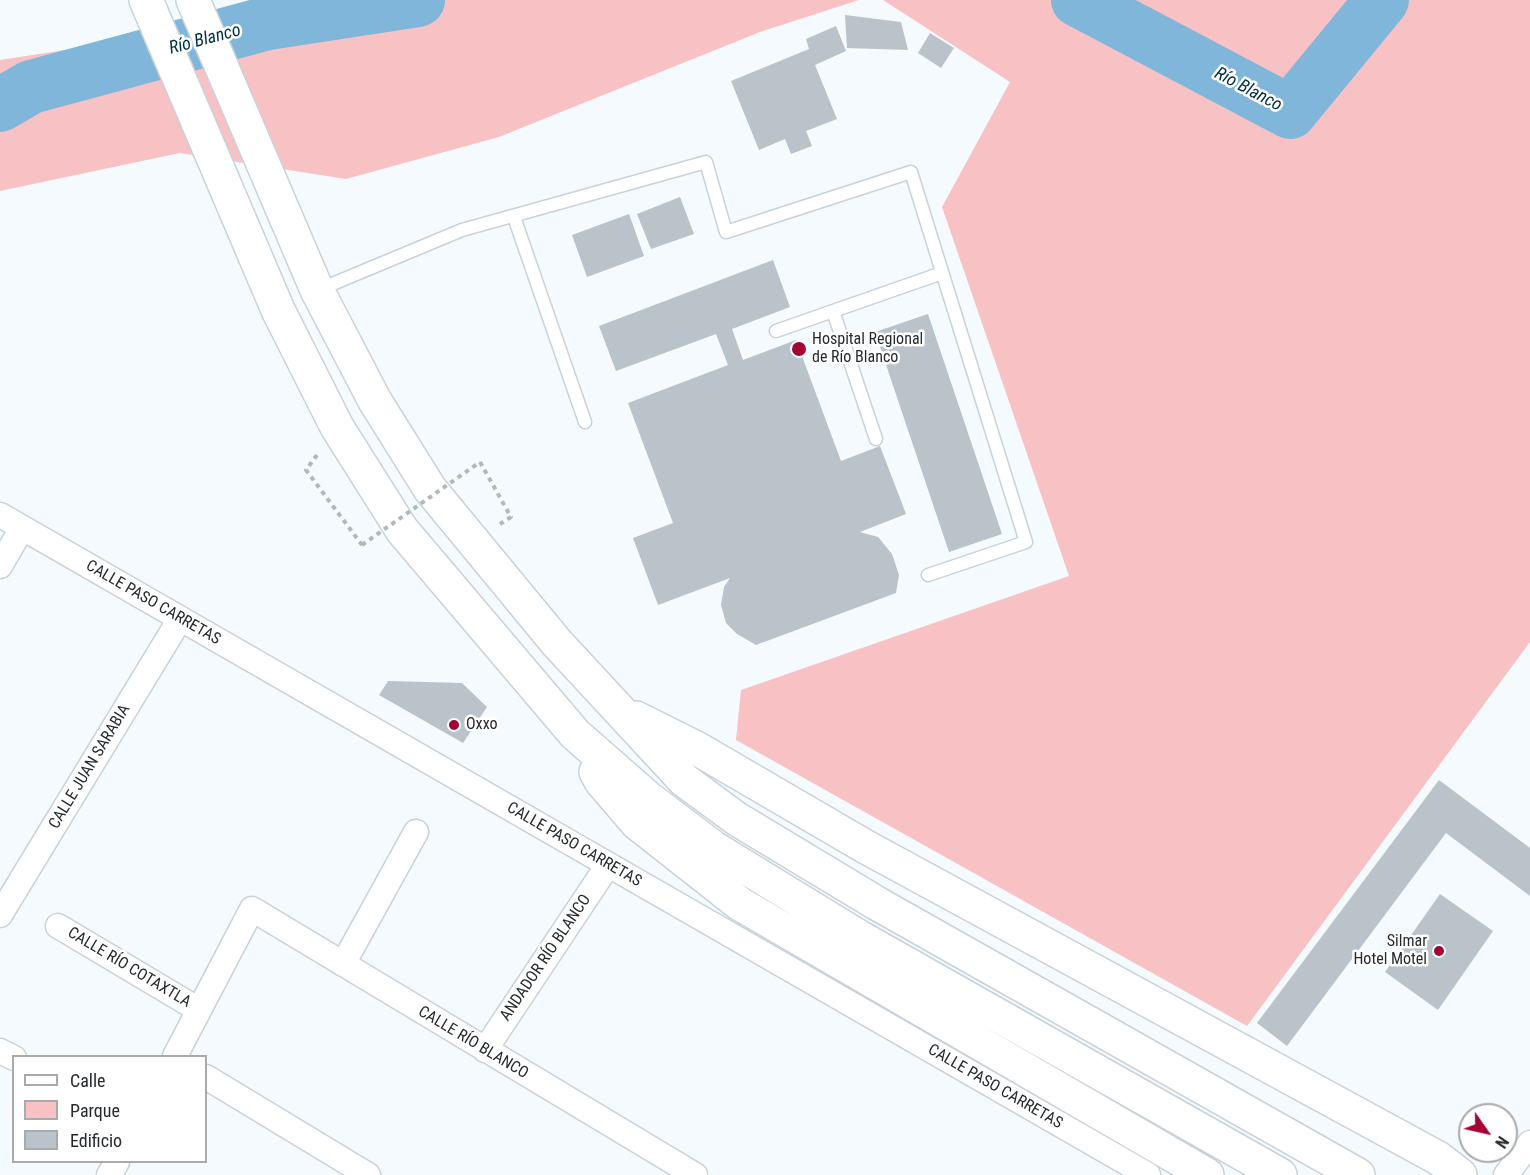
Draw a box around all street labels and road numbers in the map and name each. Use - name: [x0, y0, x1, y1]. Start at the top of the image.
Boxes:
- street label: CALLE PASO CARRETAS: [82, 557, 224, 649]
- street label: CALLE JUAN SARABIA: [45, 701, 135, 833]
- street label: CALLE PASO CARRETAS: [503, 799, 645, 891]
- street label: ANDADOR RÍO BLANCO: [497, 891, 595, 1025]
- street label: CALLE RÍO COTAXTLA: [64, 924, 194, 1012]
- street label: CALLE RÍO BLANCO: [414, 1003, 532, 1083]
- street label: CALLE PASO CARRETAS: [924, 1041, 1066, 1133]

